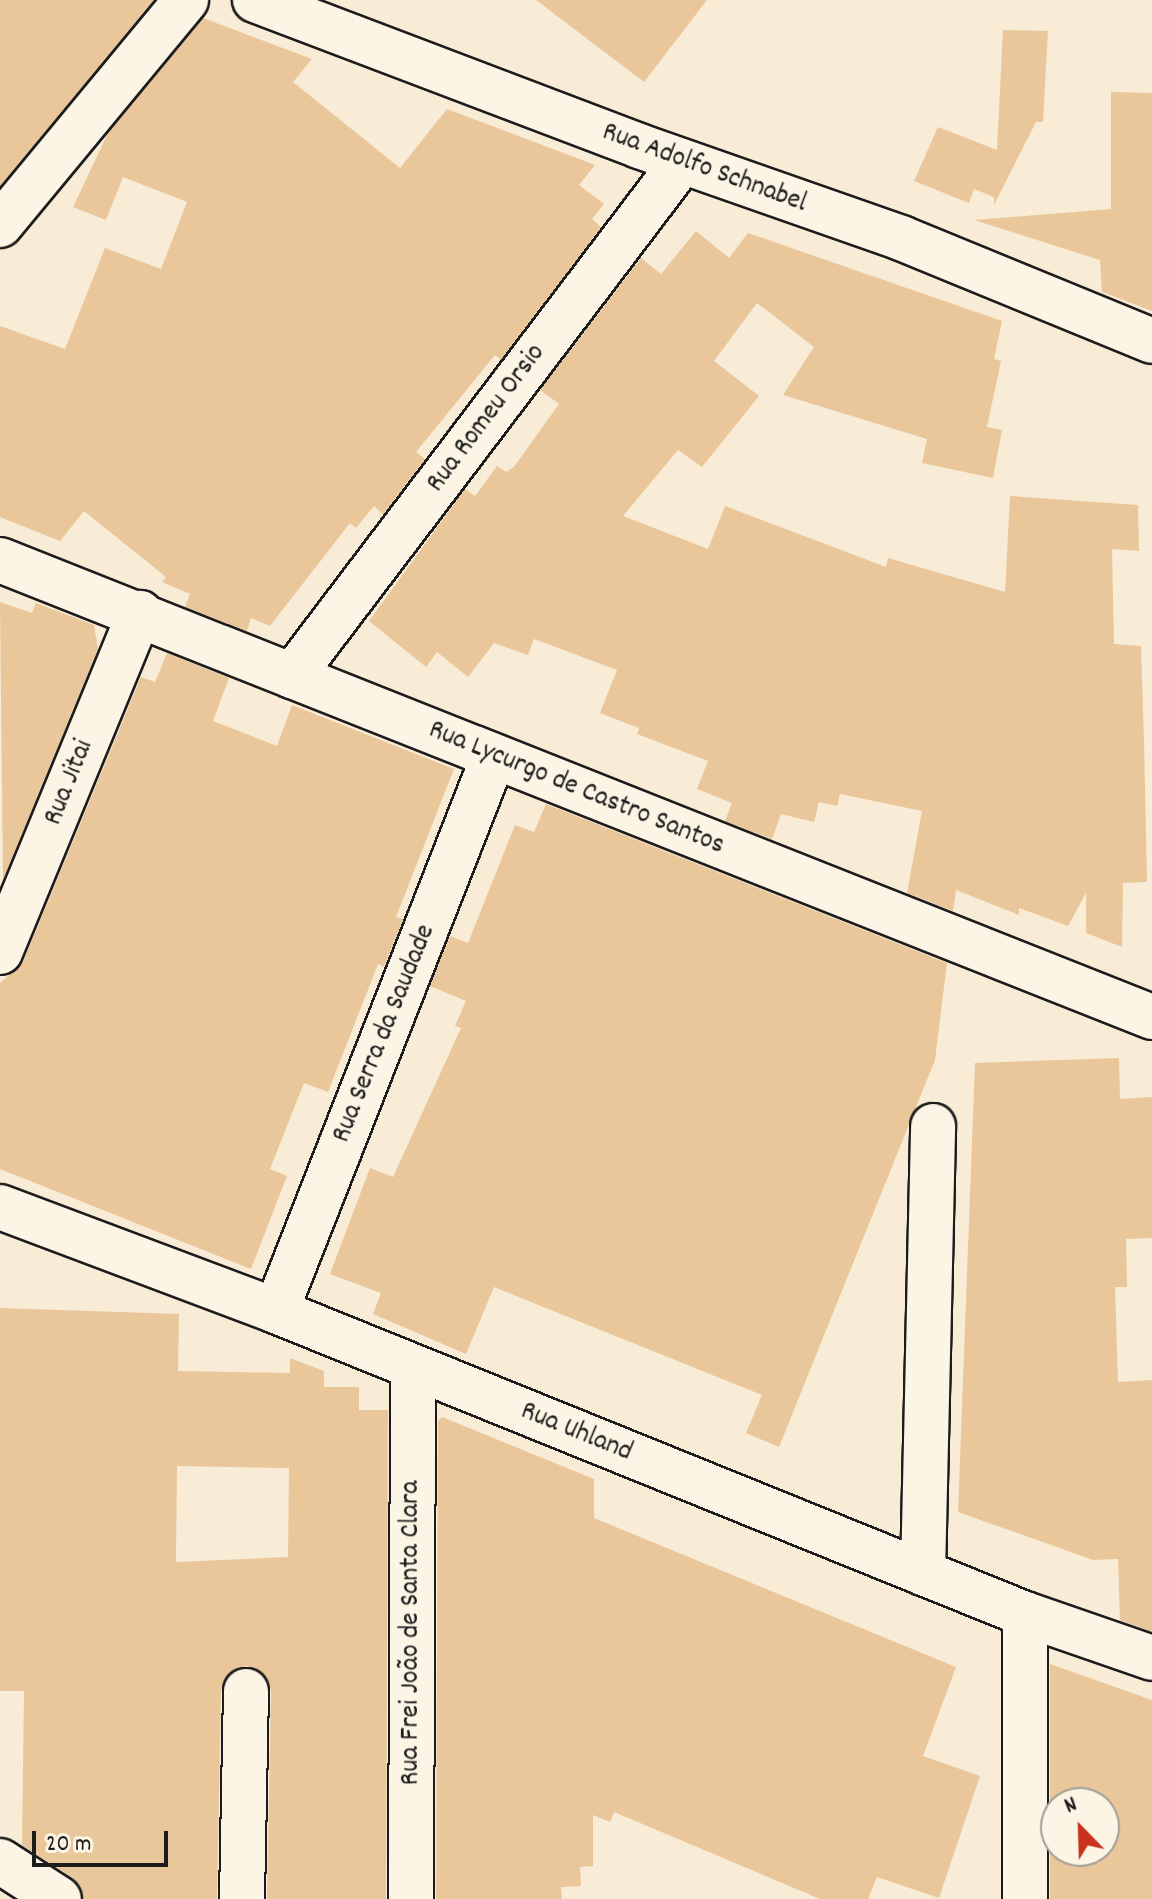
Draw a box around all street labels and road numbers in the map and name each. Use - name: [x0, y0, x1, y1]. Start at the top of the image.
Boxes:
- street label: Rua Adolfo Schnabel: [597, 116, 811, 222]
- street label: Rua Romeu Orsio: [420, 338, 554, 500]
- street label: Rua Lycurgo de Castro Santos: [423, 714, 729, 864]
- street label: Rua Jitai: [38, 735, 102, 831]
- street label: Rua Serra da Saudade: [326, 920, 444, 1148]
- street label: Rua Uhland: [515, 1395, 637, 1471]
- street label: Rua Frei João de Santa Clara: [395, 1481, 429, 1785]

